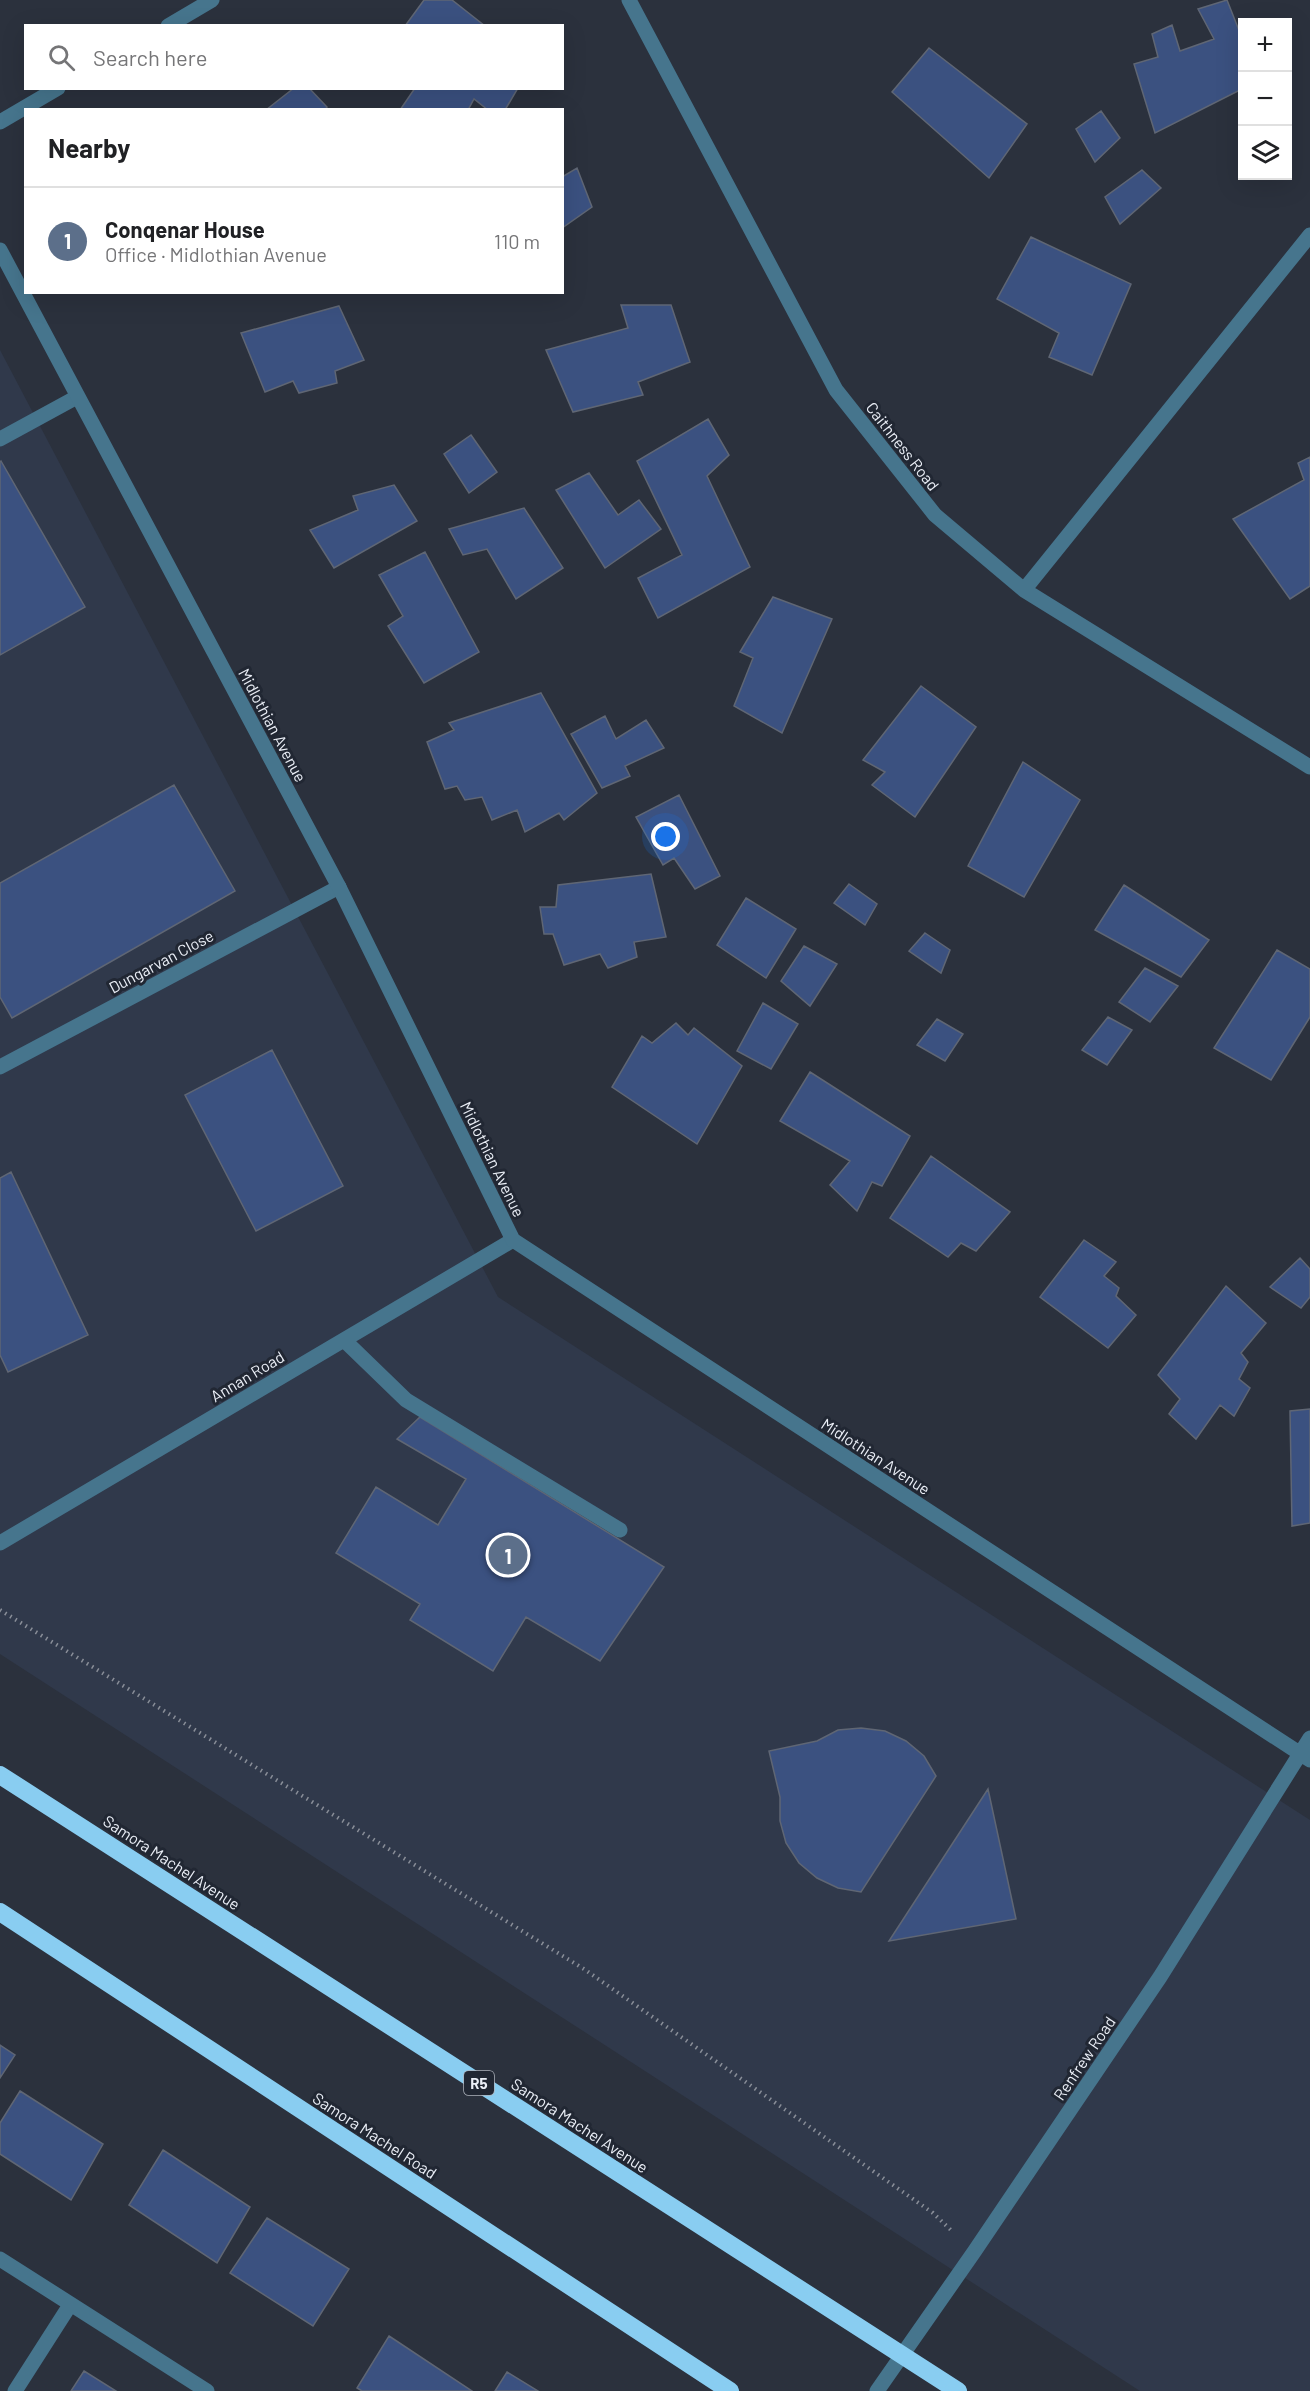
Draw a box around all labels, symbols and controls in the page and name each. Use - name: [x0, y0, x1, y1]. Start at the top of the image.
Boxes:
- map controls: [1238, 18, 1292, 180]
- button: +: [1238, 18, 1292, 72]
- search box: [24, 24, 564, 90]
- icon: search: [45, 41, 78, 74]
- text: Search here: [93, 44, 207, 70]
- button: −: [1238, 72, 1292, 126]
- button: layers: [1238, 126, 1292, 180]
- text: Nearby: [48, 132, 130, 163]
- text: Conqenar House: [105, 216, 265, 242]
- text: 1: [64, 229, 71, 253]
- text: 110 m: [494, 229, 540, 253]
- text: Office · Midlothian Avenue: [105, 242, 327, 266]
- street label: Caithness Road: [863, 398, 943, 494]
- street label: Midlothian Avenue: [235, 665, 311, 785]
- your location: [651, 822, 680, 851]
- street label: Dungarvan Close: [105, 925, 217, 997]
- street label: Midlothian Avenue: [457, 1098, 529, 1220]
- street label: Annan Road: [207, 1347, 287, 1405]
- street label: Midlothian Avenue: [818, 1414, 934, 1498]
- pin: 1: [488, 1532, 528, 1578]
- street label: Samora Machel Avenue: [100, 1811, 244, 1913]
- street label: Renfrew Road: [1049, 2013, 1119, 2103]
- road number: R5: [464, 2071, 494, 2095]
- street label: Samora Machel Avenue: [508, 2074, 652, 2176]
- street label: Samora Machel Road: [310, 2088, 440, 2182]

